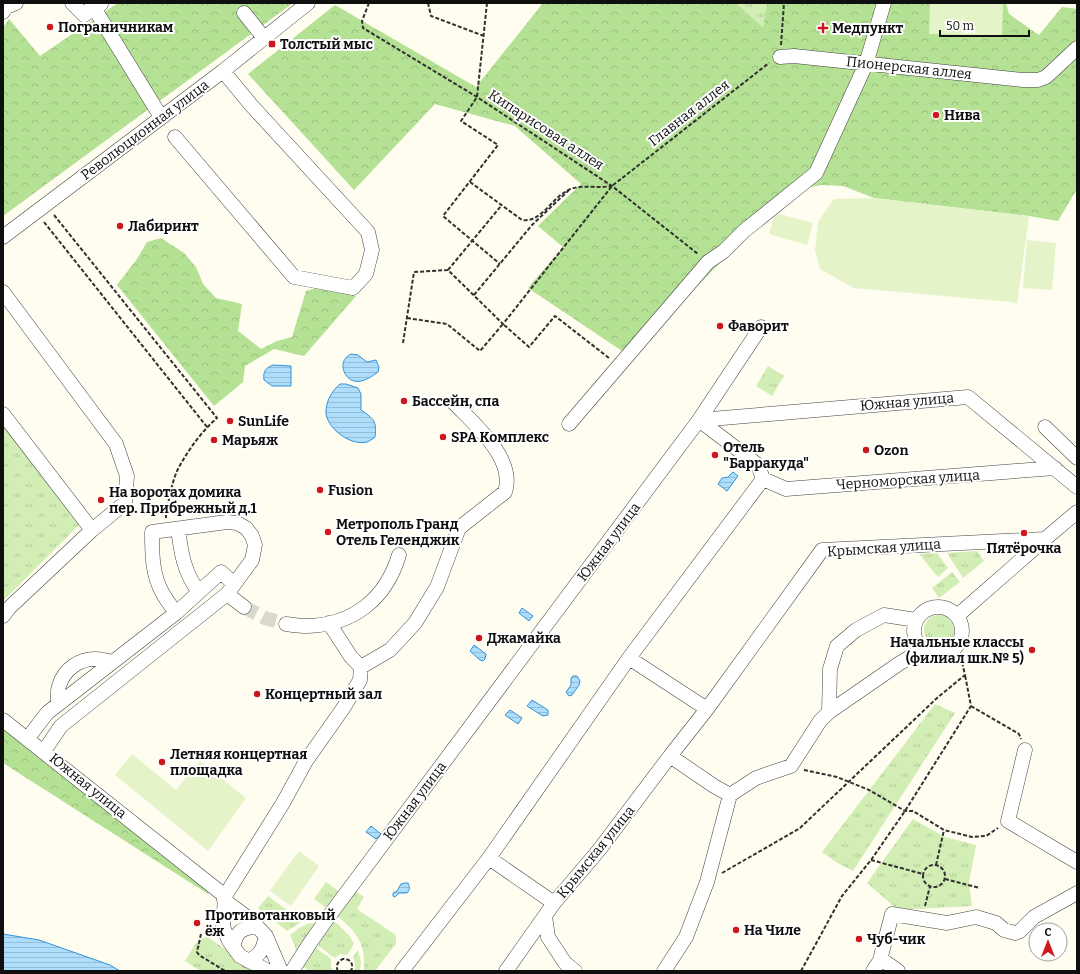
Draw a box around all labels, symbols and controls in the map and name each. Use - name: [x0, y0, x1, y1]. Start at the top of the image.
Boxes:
- scale bar: [940, 12, 1029, 38]
- place label: Пограничникам: [58, 19, 174, 36]
- text: 50 m: [946, 19, 975, 33]
- place label: Медпункт: [832, 20, 903, 37]
- marker: Пограничникам: [45, 22, 55, 32]
- marker: Медпункт: [817, 22, 829, 34]
- place label: Толстый мыс: [280, 36, 373, 53]
- marker: Толстый мыс: [267, 39, 277, 49]
- street label: Пионерская аллея: [845, 53, 973, 83]
- street label: Революционная улица: [78, 76, 213, 184]
- street label: Главная аллея: [645, 76, 733, 150]
- street label: Кипарисовая аллея: [485, 86, 607, 174]
- place label: Нива: [944, 107, 981, 124]
- marker: Нива: [931, 110, 941, 120]
- place label: Лабиринт: [128, 218, 199, 235]
- marker: Лабиринт: [115, 221, 125, 231]
- place label: Фаворит: [728, 318, 789, 335]
- marker: Фаворит: [715, 321, 725, 331]
- street label: Южная улица: [859, 389, 955, 415]
- place label: Бассейн, спа: [412, 393, 499, 410]
- marker: Бассейн, спа: [399, 396, 409, 406]
- place label: SunLife: [238, 413, 289, 430]
- marker: SunLife: [225, 416, 235, 426]
- place label: SPA Комплекс: [451, 429, 549, 446]
- place label: Марьяж: [222, 432, 279, 449]
- marker: SPA Комплекс: [438, 432, 448, 442]
- marker: Марьяж: [209, 435, 219, 445]
- place label: Отель "Барракуда": [723, 439, 809, 472]
- place label: Ozon: [874, 442, 908, 459]
- marker: Ozon: [861, 445, 871, 455]
- marker: Отель "Барракуда": [710, 450, 720, 460]
- street label: Черноморская улица: [836, 466, 981, 494]
- place label: Fusion: [328, 482, 373, 499]
- place label: На воротах домика пер. Прибрежный д.1: [109, 484, 257, 517]
- marker: Fusion: [315, 485, 325, 495]
- marker: На воротах домика пер. Прибрежный д.1: [96, 495, 106, 505]
- street label: Южная улица: [574, 499, 644, 585]
- place label: Метрополь Гранд Отель Геленджик: [336, 516, 460, 549]
- marker: Метрополь Гранд Отель Геленджик: [323, 527, 333, 537]
- marker: Пятёрочка: [1019, 528, 1029, 538]
- street label: Крымская улица: [827, 536, 942, 560]
- place label: Пятёрочка: [987, 540, 1062, 557]
- place label: Джамайка: [487, 630, 561, 647]
- marker: Джамайка: [474, 633, 484, 643]
- place label: Начальные классы (филиал шк.№ 5): [890, 634, 1024, 667]
- marker: Начальные классы (филиал шк.№ 5): [1027, 645, 1037, 655]
- place label: Концертный зал: [265, 686, 382, 703]
- marker: Концертный зал: [252, 689, 262, 699]
- place label: Летняя концертная площадка: [170, 746, 307, 779]
- street label: Южная улица: [46, 750, 130, 822]
- marker: Летняя концертная площадка: [157, 757, 167, 767]
- street label: Южная улица: [380, 758, 450, 844]
- street label: Крымская улица: [554, 802, 639, 902]
- place label: Противотанковый ёж: [205, 907, 336, 940]
- marker: Противотанковый ёж: [192, 918, 202, 928]
- place label: На Чиле: [744, 922, 801, 939]
- north arrow: [1028, 922, 1068, 962]
- marker: На Чиле: [731, 925, 741, 935]
- text: С: [1045, 926, 1052, 939]
- place label: Чуб-чик: [867, 931, 926, 948]
- marker: Чуб-чик: [854, 934, 864, 944]

